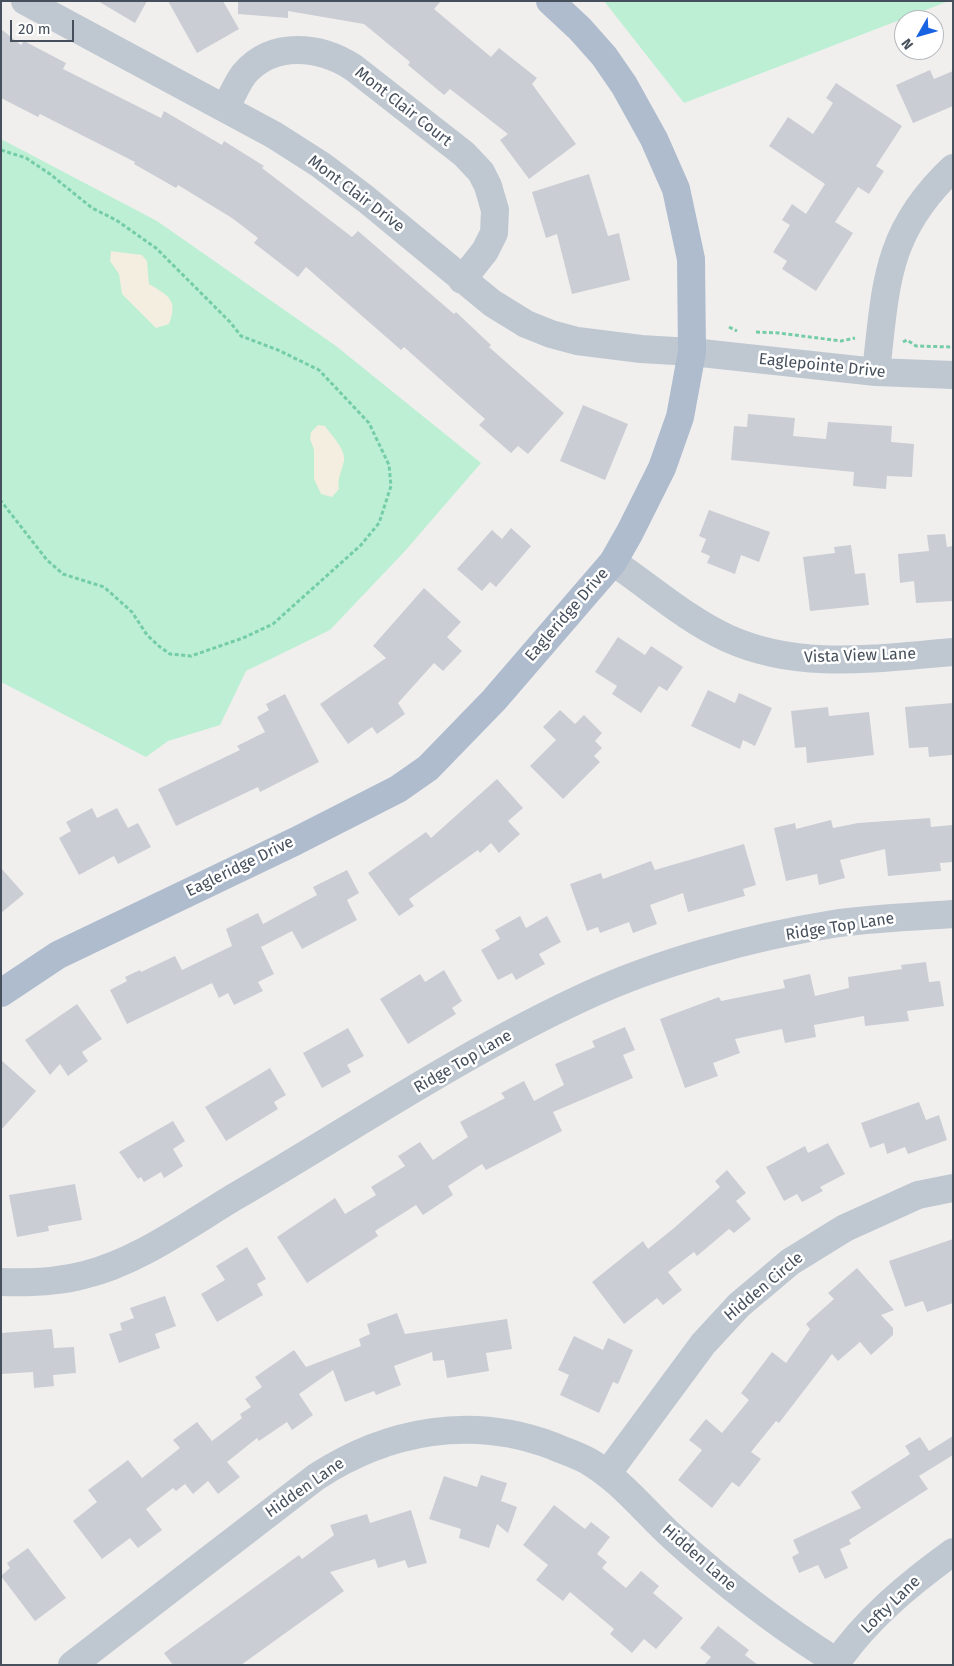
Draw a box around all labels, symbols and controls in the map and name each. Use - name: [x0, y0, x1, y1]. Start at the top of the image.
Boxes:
- scale bar: [12, 10, 76, 42]
- north arrow: [894, 10, 944, 60]
- text: 20 m: [18, 20, 51, 38]
- text: N: [898, 35, 917, 53]
- street label: Mont Clair Court: [351, 63, 455, 151]
- street label: Mont Clair Drive: [304, 152, 408, 236]
- street label: Eaglepointe Drive: [758, 350, 886, 382]
- street label: Eagleridge Drive: [521, 564, 613, 666]
- street label: Vista View Lane: [804, 644, 916, 668]
- street label: Eagleridge Drive: [183, 833, 297, 901]
- street label: Ridge Top Lane: [784, 909, 896, 945]
- street label: Ridge Top Lane: [411, 1026, 515, 1098]
- street label: Hidden Circle: [721, 1248, 807, 1326]
- street label: Hidden Lane: [262, 1454, 348, 1522]
- street label: Hidden Lane: [658, 1521, 740, 1595]
- street label: Lofty Lane: [857, 1572, 925, 1638]

